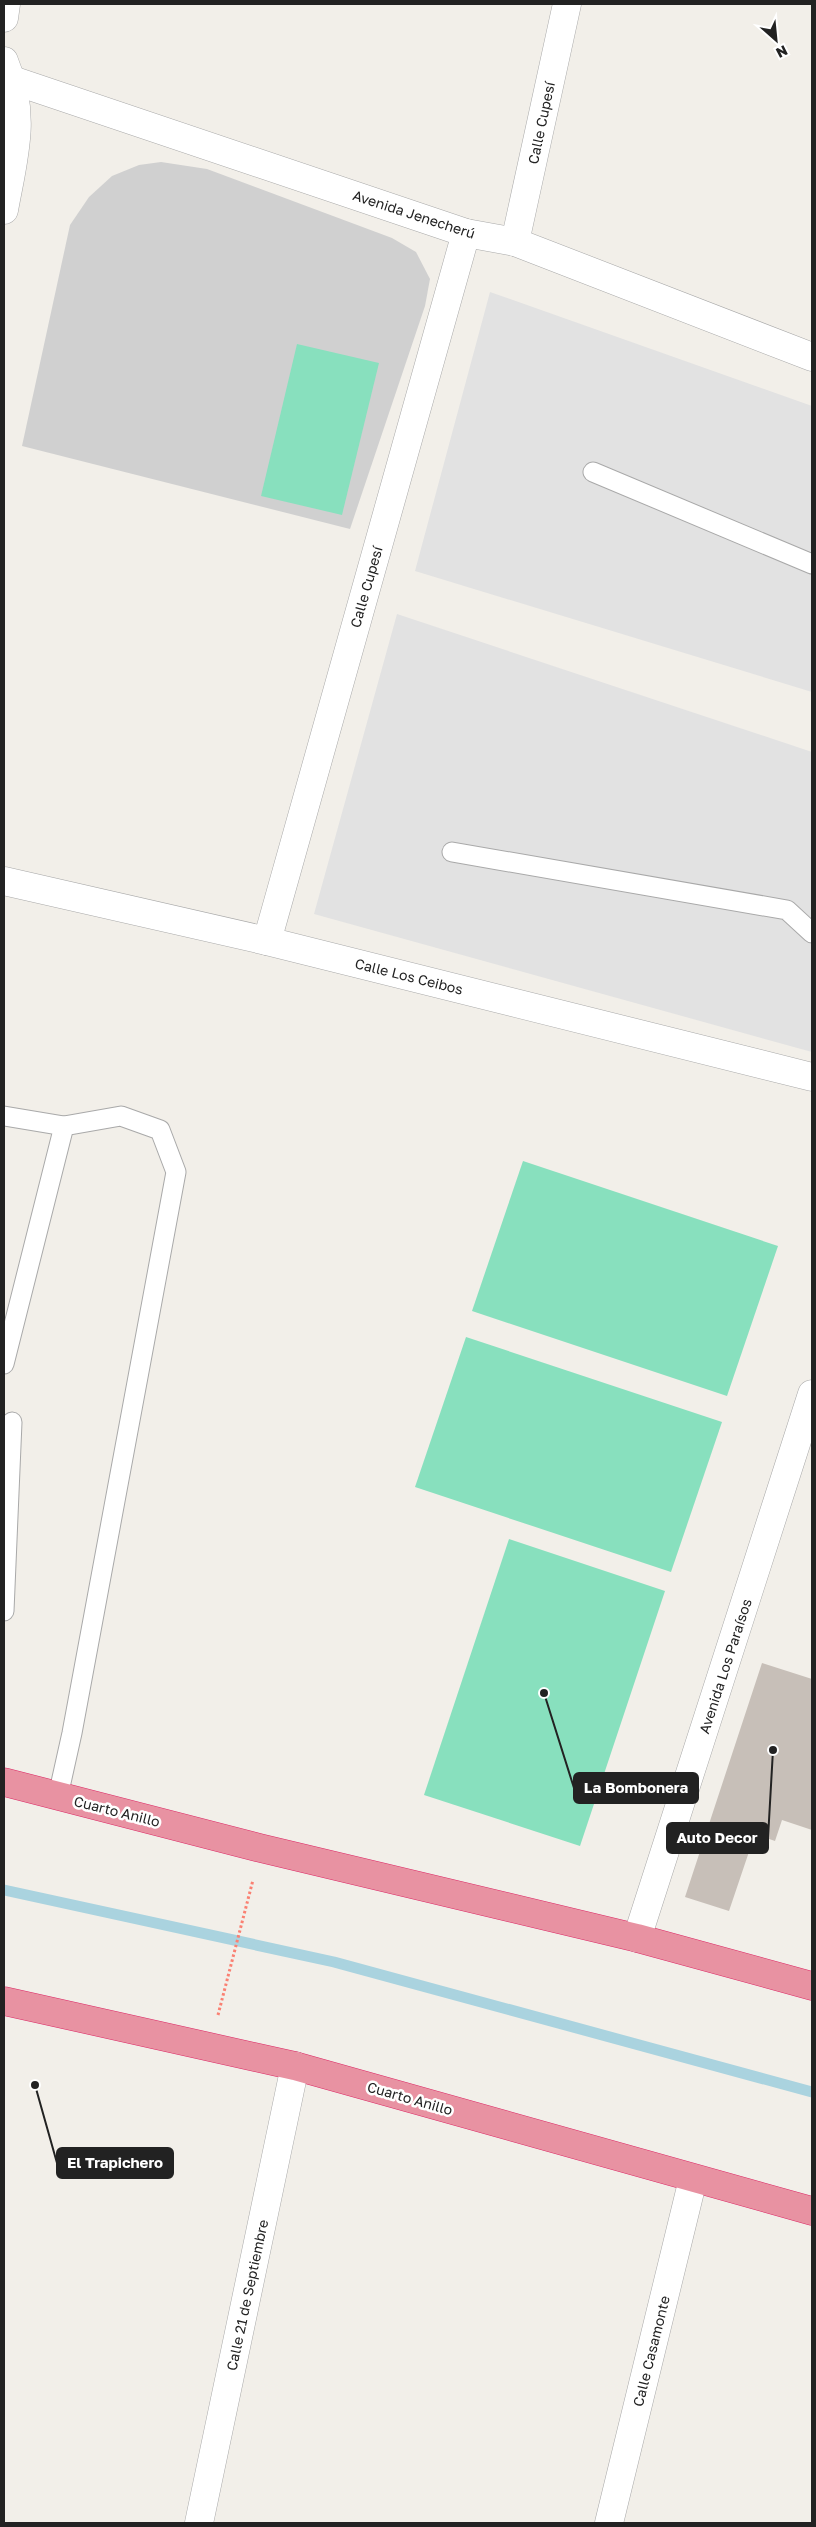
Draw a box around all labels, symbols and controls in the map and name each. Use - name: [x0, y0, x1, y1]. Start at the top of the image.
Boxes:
- north arrow: [751, 15, 801, 65]
- text: N: [774, 42, 791, 62]
- street label: Calle Cupesí: [524, 79, 558, 166]
- street label: Avenida Jenecherú: [351, 186, 477, 242]
- street label: Calle Cupesí: [346, 543, 386, 630]
- street label: Calle Los Ceibos: [353, 954, 465, 998]
- street label: Avenida Los Paraísos: [695, 1596, 755, 1736]
- callout: La Bombonera: [574, 1773, 698, 1803]
- text: La Bombonera: [584, 1778, 688, 1796]
- street label: Cuarto Anillo: [72, 1792, 162, 1830]
- callout: Auto Decor: [667, 1823, 768, 1853]
- text: Auto Decor: [676, 1828, 758, 1846]
- street label: Cuarto Anillo: [365, 2078, 455, 2118]
- callout: El Trapichero: [57, 2148, 173, 2178]
- text: El Trapichero: [67, 2153, 163, 2171]
- street label: Calle 21 de Septiembre: [223, 2218, 271, 2372]
- street label: Calle Casamonte: [629, 2294, 673, 2408]

